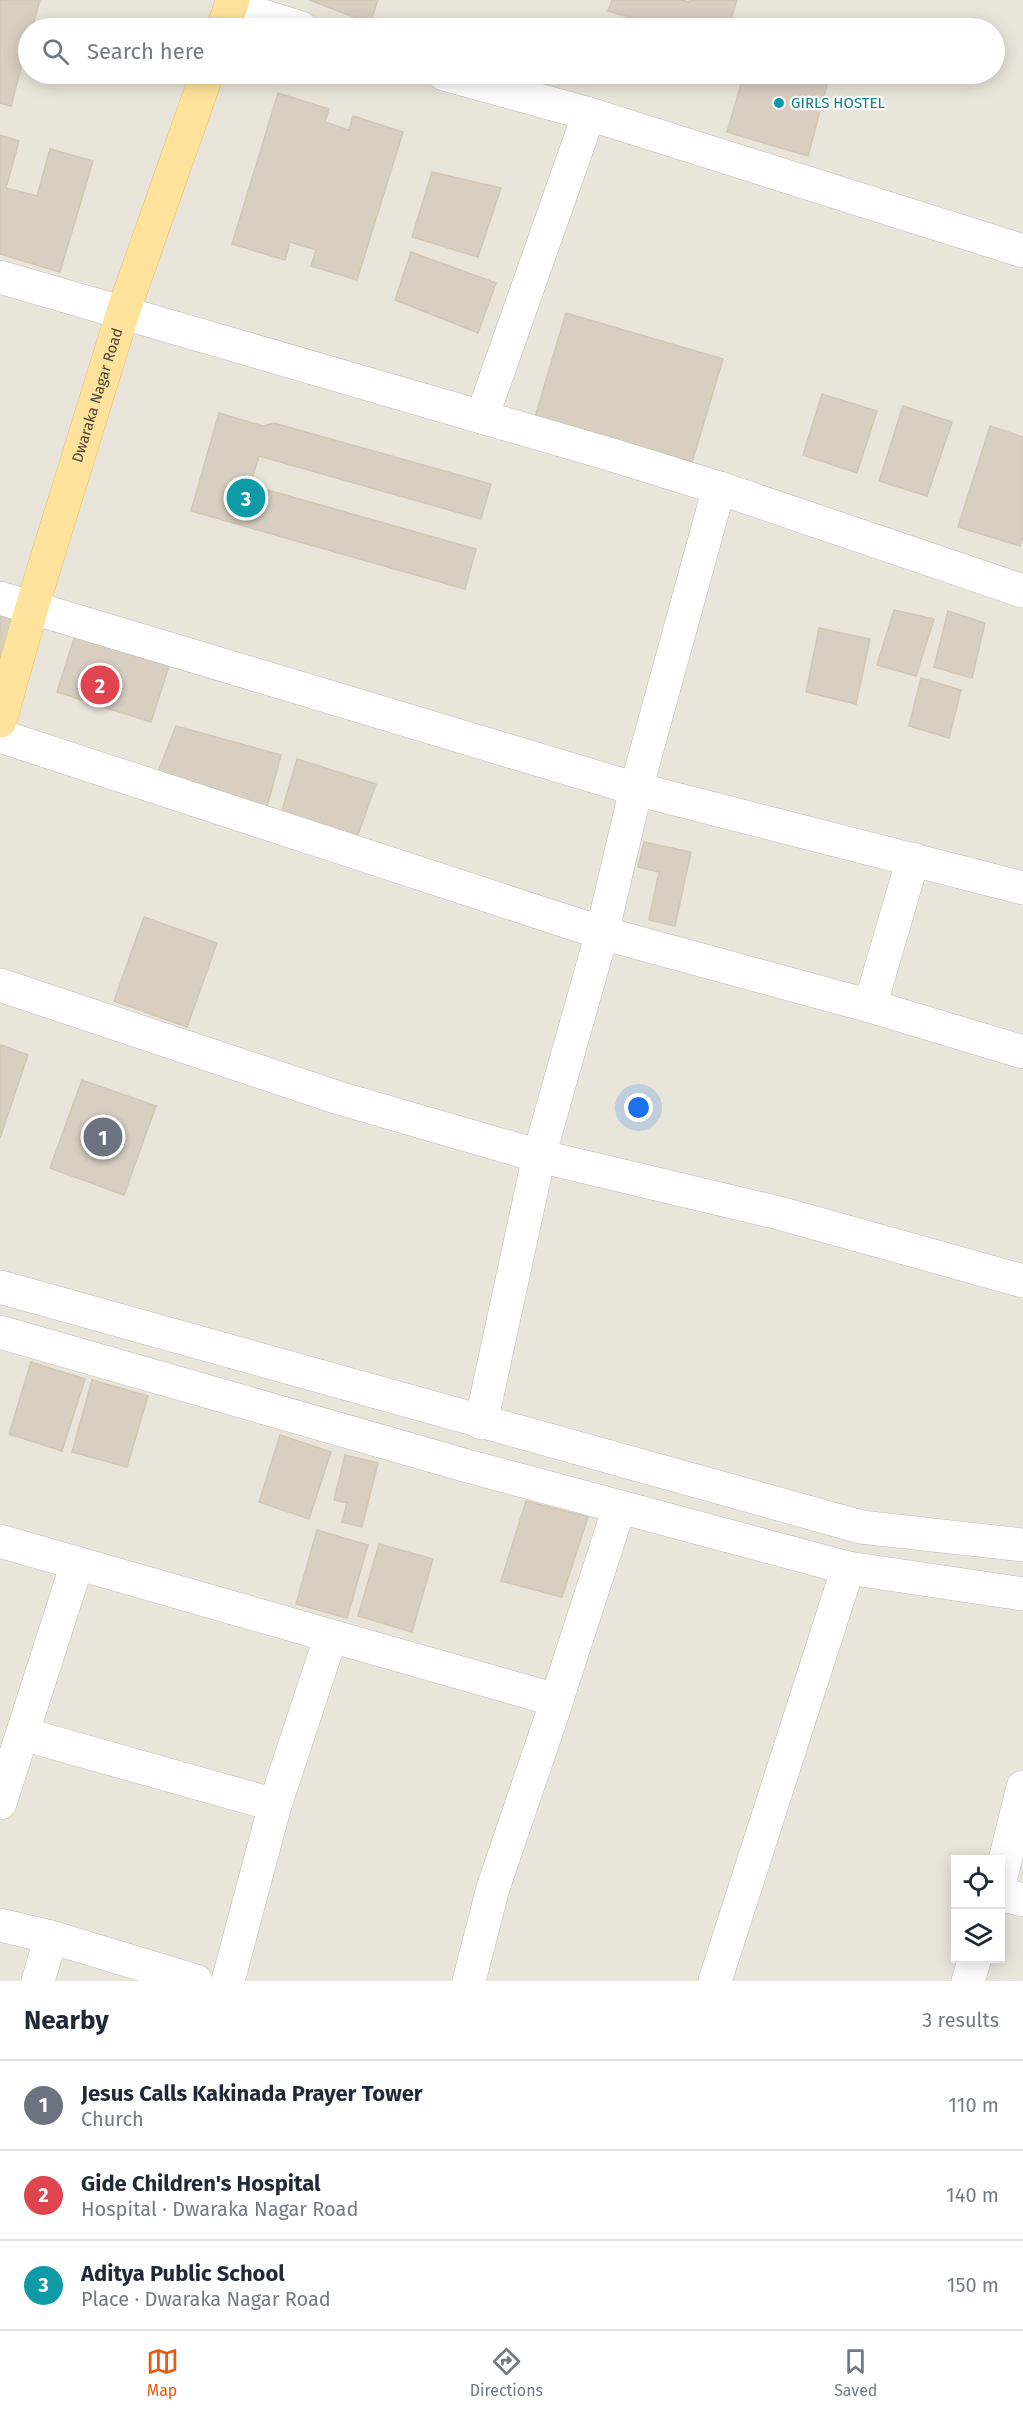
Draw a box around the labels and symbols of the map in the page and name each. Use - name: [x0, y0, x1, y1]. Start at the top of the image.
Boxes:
- place label: GIRLS HOSTEL: [791, 94, 886, 112]
- marker: GIRLS HOSTEL: [772, 96, 786, 110]
- street label: Dwaraka Nagar Road: [68, 326, 127, 465]
- pin: 3: [226, 476, 266, 520]
- pin: 2: [80, 662, 120, 708]
- your location: [624, 1093, 653, 1122]
- pin: 1: [84, 1114, 122, 1160]

